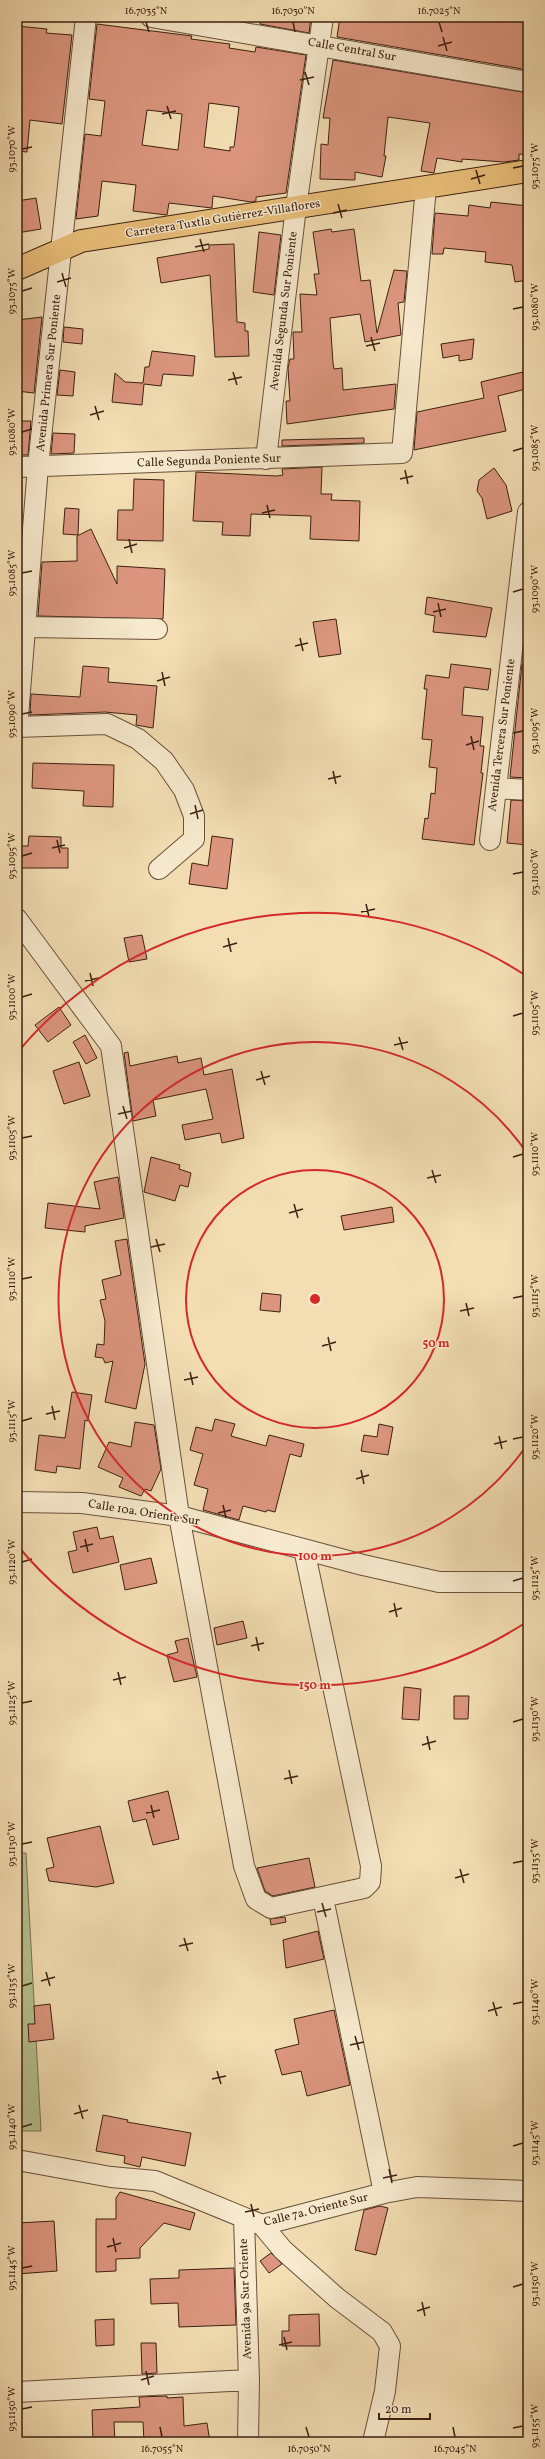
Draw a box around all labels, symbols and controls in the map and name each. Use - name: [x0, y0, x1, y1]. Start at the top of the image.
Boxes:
- text: 16.7035°N: [125, 4, 168, 18]
- text: 16.7030°N: [271, 4, 315, 18]
- text: 16.7025°N: [418, 4, 461, 18]
- street label: Calle Central Sur: [307, 34, 397, 66]
- text: 93.1070°W: [5, 126, 19, 172]
- text: 93.1075°W: [528, 143, 542, 189]
- street label: Carretera Tuxtla Gutiérrez-Villaflores: [125, 196, 321, 242]
- street label: Avenida Segunda Sur Poniente: [266, 230, 302, 392]
- text: 93.1075°W: [5, 268, 19, 314]
- text: 93.1080°W: [528, 283, 542, 331]
- street label: Avenida Primera Sur Poniente: [33, 293, 65, 453]
- text: 93.1080°W: [5, 408, 19, 456]
- text: 93.1085°W: [528, 425, 542, 471]
- street label: Calle Segunda Poniente Sur: [137, 450, 281, 472]
- text: 93.1085°W: [5, 550, 19, 596]
- text: 93.1090°W: [528, 565, 542, 613]
- street label: Avenida Tercera Sur Poniente: [485, 657, 519, 812]
- text: 93.1090°W: [5, 690, 19, 738]
- text: 93.1095°W: [528, 708, 542, 754]
- text: 93.1095°W: [5, 833, 19, 879]
- text: 93.1100°W: [528, 849, 542, 895]
- text: 93.1100°W: [5, 974, 19, 1020]
- text: 93.1105°W: [528, 990, 542, 1036]
- text: 93.1105°W: [5, 1115, 19, 1161]
- text: 93.1110°W: [528, 1132, 542, 1176]
- text: 93.1110°W: [5, 1257, 19, 1301]
- text: 93.1115°W: [528, 1274, 542, 1318]
- centre of rings: [308, 1292, 322, 1306]
- text: 50 m: [422, 1336, 450, 1352]
- text: 93.1115°W: [5, 1399, 19, 1443]
- text: 93.1120°W: [528, 1414, 542, 1460]
- street label: Calle 10a. Oriente Sur: [87, 1496, 201, 1530]
- text: 93.1120°W: [5, 1539, 19, 1585]
- text: 100 m: [298, 1549, 332, 1565]
- text: 93.1125°W: [528, 1556, 542, 1600]
- text: 150 m: [299, 1678, 331, 1694]
- text: 93.1125°W: [5, 1681, 19, 1725]
- text: 93.1130°W: [528, 1696, 542, 1742]
- text: 93.1130°W: [5, 1821, 19, 1867]
- text: 93.1135°W: [528, 1839, 542, 1883]
- text: 93.1135°W: [5, 1964, 19, 2008]
- text: 93.1140°W: [528, 1979, 542, 2025]
- text: 93.1140°W: [5, 2104, 19, 2150]
- text: 93.1145°W: [528, 2121, 542, 2166]
- street label: Calle 7a. Oriente Sur: [262, 2189, 370, 2231]
- street label: Avenida 9a Sur Oriente: [236, 2238, 256, 2360]
- text: 93.1145°W: [5, 2246, 19, 2291]
- text: 93.1150°W: [528, 2262, 542, 2306]
- text: 93.1150°W: [5, 2387, 19, 2431]
- scale bar: [379, 2395, 430, 2421]
- text: 20 m: [385, 2402, 412, 2418]
- text: 93.1155°W: [528, 2404, 542, 2448]
- text: 16.7055°N: [141, 2442, 184, 2456]
- text: 16.7050°N: [287, 2442, 331, 2456]
- text: 16.7045°N: [434, 2442, 477, 2456]

